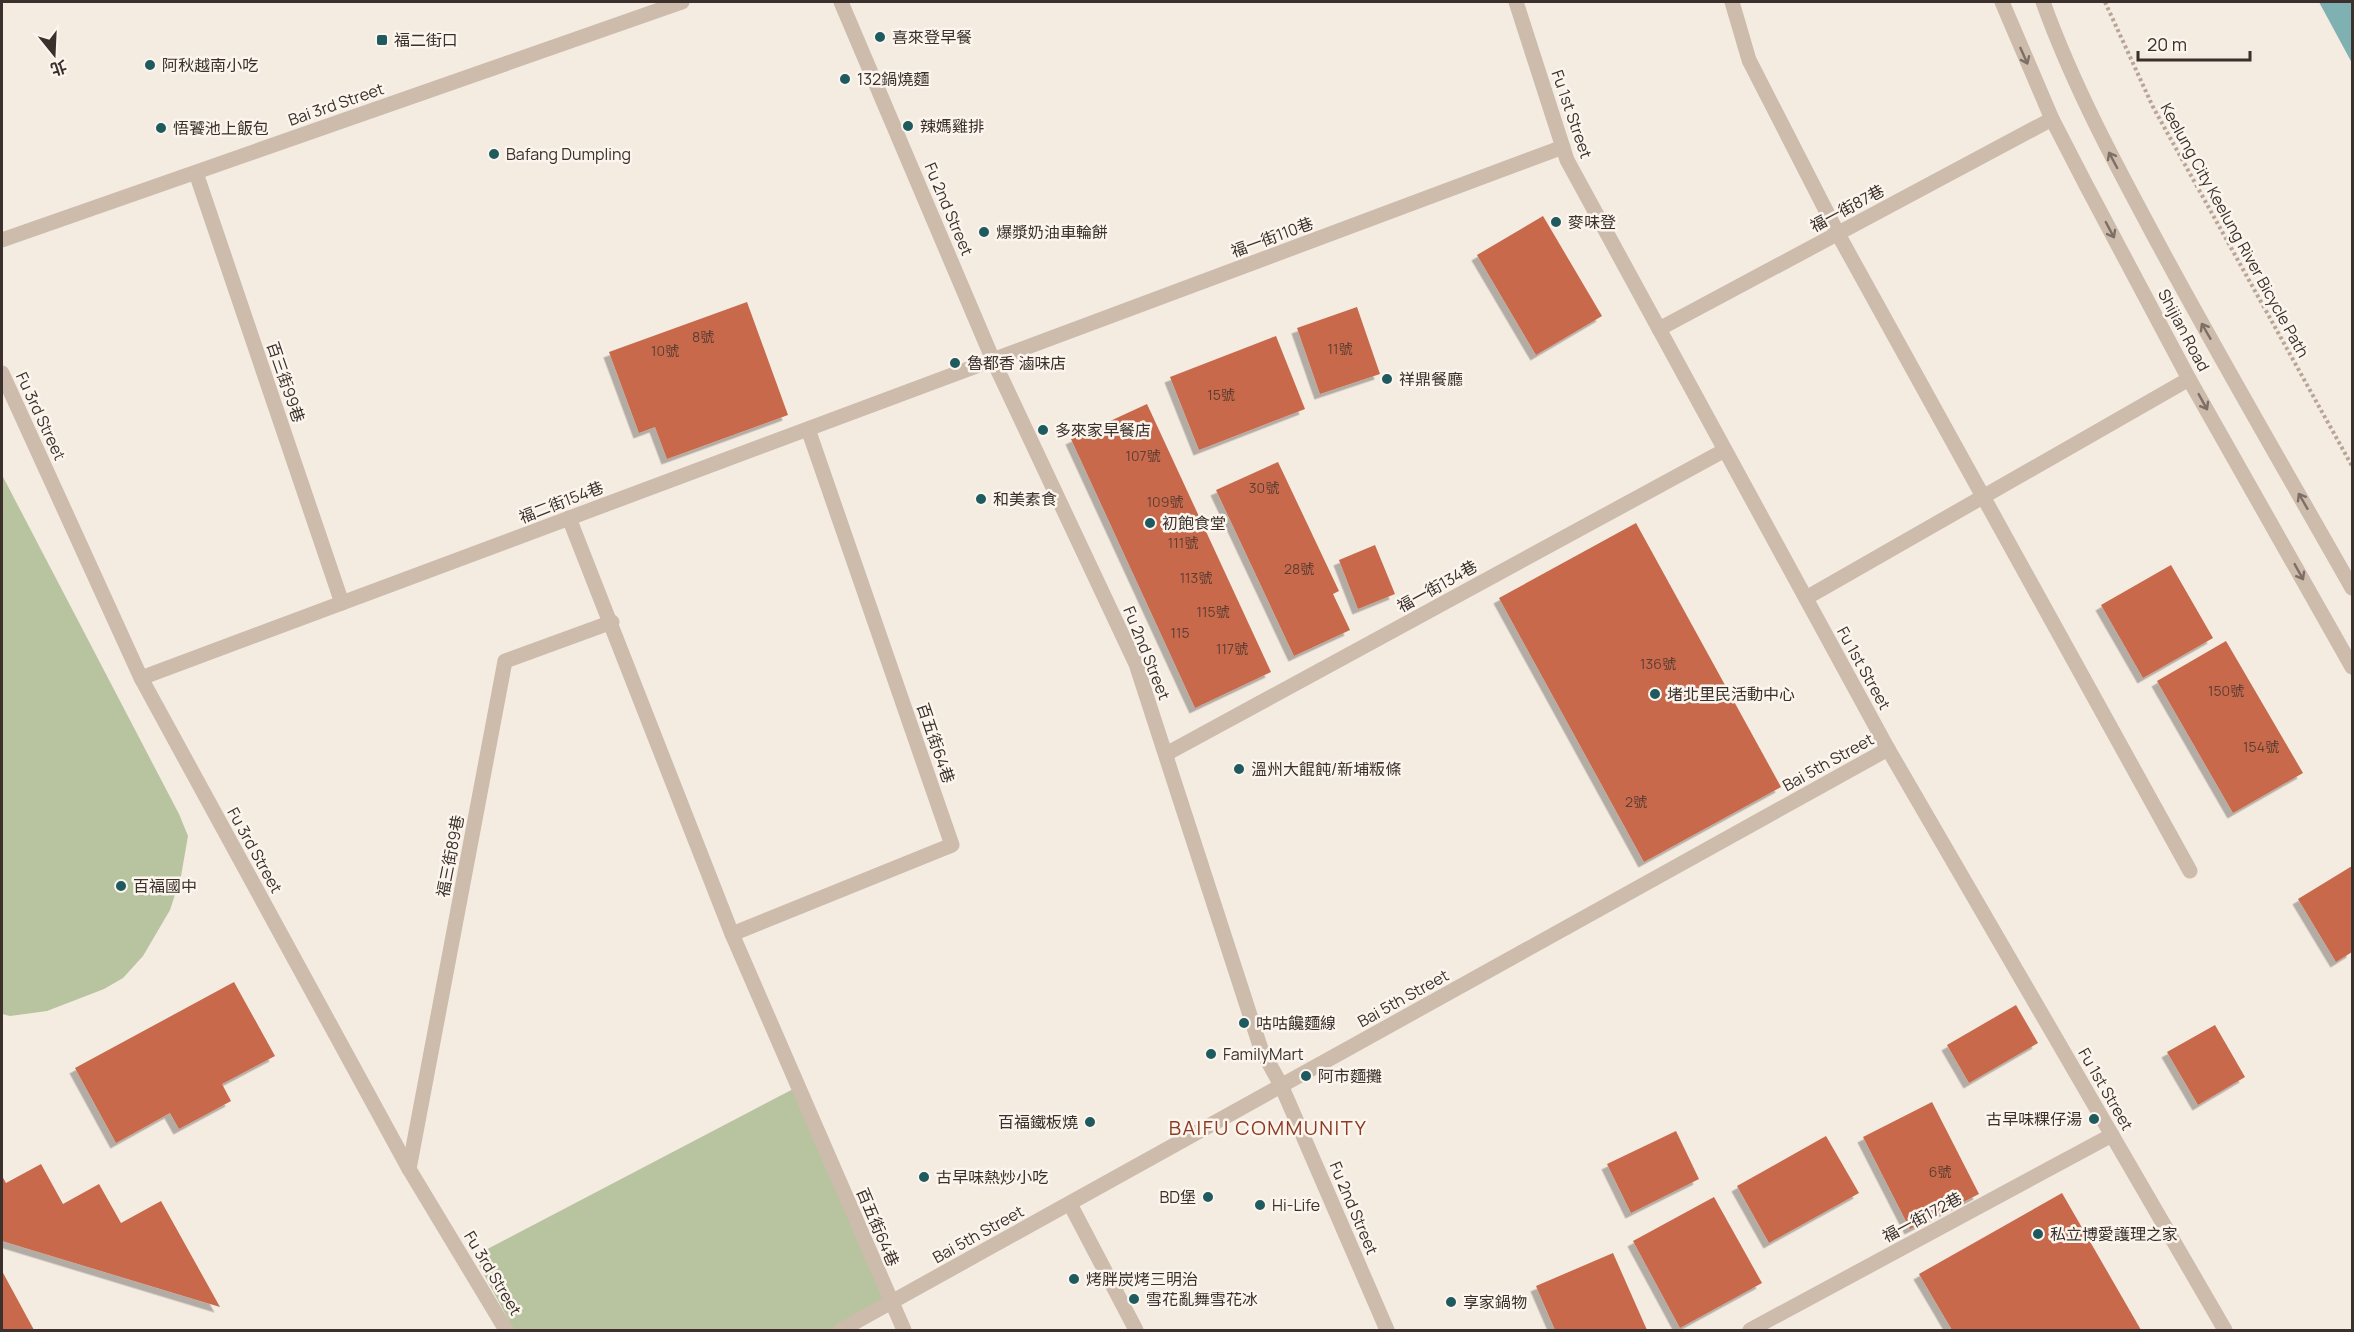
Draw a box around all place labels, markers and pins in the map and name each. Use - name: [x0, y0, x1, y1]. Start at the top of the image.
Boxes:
- place label: 喜來登早餐: [892, 26, 972, 48]
- place label: 福二街口: [394, 29, 458, 51]
- marker: 喜來登早餐: [873, 30, 887, 44]
- marker: 福二街口: [375, 33, 389, 47]
- place label: 阿秋越南小吃: [162, 54, 258, 76]
- marker: 阿秋越南小吃: [143, 58, 157, 72]
- place label: 132鍋燒麵: [857, 68, 929, 90]
- marker: 132鍋燒麵: [838, 72, 852, 86]
- place label: 辣媽雞排: [920, 115, 984, 137]
- place label: 悟饕池上飯包: [173, 117, 269, 139]
- marker: 辣媽雞排: [901, 119, 915, 133]
- marker: 悟饕池上飯包: [154, 121, 168, 135]
- place label: Bafang Dumpling: [506, 143, 631, 165]
- marker: Bafang Dumpling: [487, 147, 501, 161]
- place label: 麥味登: [1568, 211, 1616, 233]
- marker: 麥味登: [1549, 215, 1563, 229]
- place label: 爆漿奶油車輪餅: [996, 221, 1108, 243]
- marker: 爆漿奶油車輪餅: [977, 225, 991, 239]
- place label: 魯都香 滷味店: [967, 352, 1066, 374]
- marker: 魯都香 滷味店: [948, 356, 962, 370]
- place label: 祥鼎餐廳: [1399, 368, 1463, 390]
- marker: 祥鼎餐廳: [1380, 372, 1394, 386]
- place label: 多來家早餐店: [1055, 419, 1151, 441]
- marker: 多來家早餐店: [1036, 423, 1050, 437]
- place label: 和美素食: [993, 488, 1057, 510]
- marker: 和美素食: [974, 492, 988, 506]
- place label: 初飽食堂: [1162, 512, 1226, 534]
- marker: 初飽食堂: [1143, 516, 1157, 530]
- place label: 堵北里民活動中心: [1667, 683, 1795, 705]
- marker: 堵北里民活動中心: [1648, 687, 1662, 701]
- place label: 溫州大餛飩/新埔粄條: [1251, 758, 1401, 780]
- marker: 溫州大餛飩/新埔粄條: [1232, 762, 1246, 776]
- place label: 百福國中: [133, 875, 197, 897]
- marker: 百福國中: [114, 879, 128, 893]
- place label: 咕咕饞麵線: [1256, 1012, 1336, 1034]
- marker: 咕咕饞麵線: [1237, 1016, 1251, 1030]
- place label: FamilyMart: [1223, 1043, 1304, 1065]
- marker: FamilyMart: [1204, 1047, 1218, 1061]
- place label: 阿市麵攤: [1318, 1065, 1382, 1087]
- marker: 阿市麵攤: [1299, 1069, 1313, 1083]
- place label: 古早味粿仔湯: [1986, 1108, 2082, 1130]
- place label: 百福鐵板燒: [998, 1111, 1078, 1133]
- marker: 古早味粿仔湯: [2087, 1112, 2101, 1126]
- marker: 百福鐵板燒: [1083, 1115, 1097, 1129]
- place label: 古早味熱炒小吃: [936, 1166, 1048, 1188]
- marker: 古早味熱炒小吃: [917, 1170, 931, 1184]
- place label: BD堡: [1159, 1186, 1196, 1208]
- marker: BD堡: [1201, 1190, 1215, 1204]
- place label: Hi-Life: [1272, 1194, 1320, 1216]
- marker: Hi-Life: [1253, 1198, 1267, 1212]
- place label: 私立博愛護理之家: [2050, 1223, 2178, 1245]
- marker: 私立博愛護理之家: [2031, 1227, 2045, 1241]
- place label: 烤胖炭烤三明治: [1086, 1268, 1198, 1290]
- marker: 烤胖炭烤三明治: [1067, 1272, 1081, 1286]
- place label: 雪花亂舞雪花冰: [1146, 1288, 1258, 1310]
- place label: 享家鍋物: [1463, 1291, 1527, 1313]
- marker: 雪花亂舞雪花冰: [1127, 1292, 1141, 1306]
- marker: 享家鍋物: [1444, 1295, 1458, 1309]

